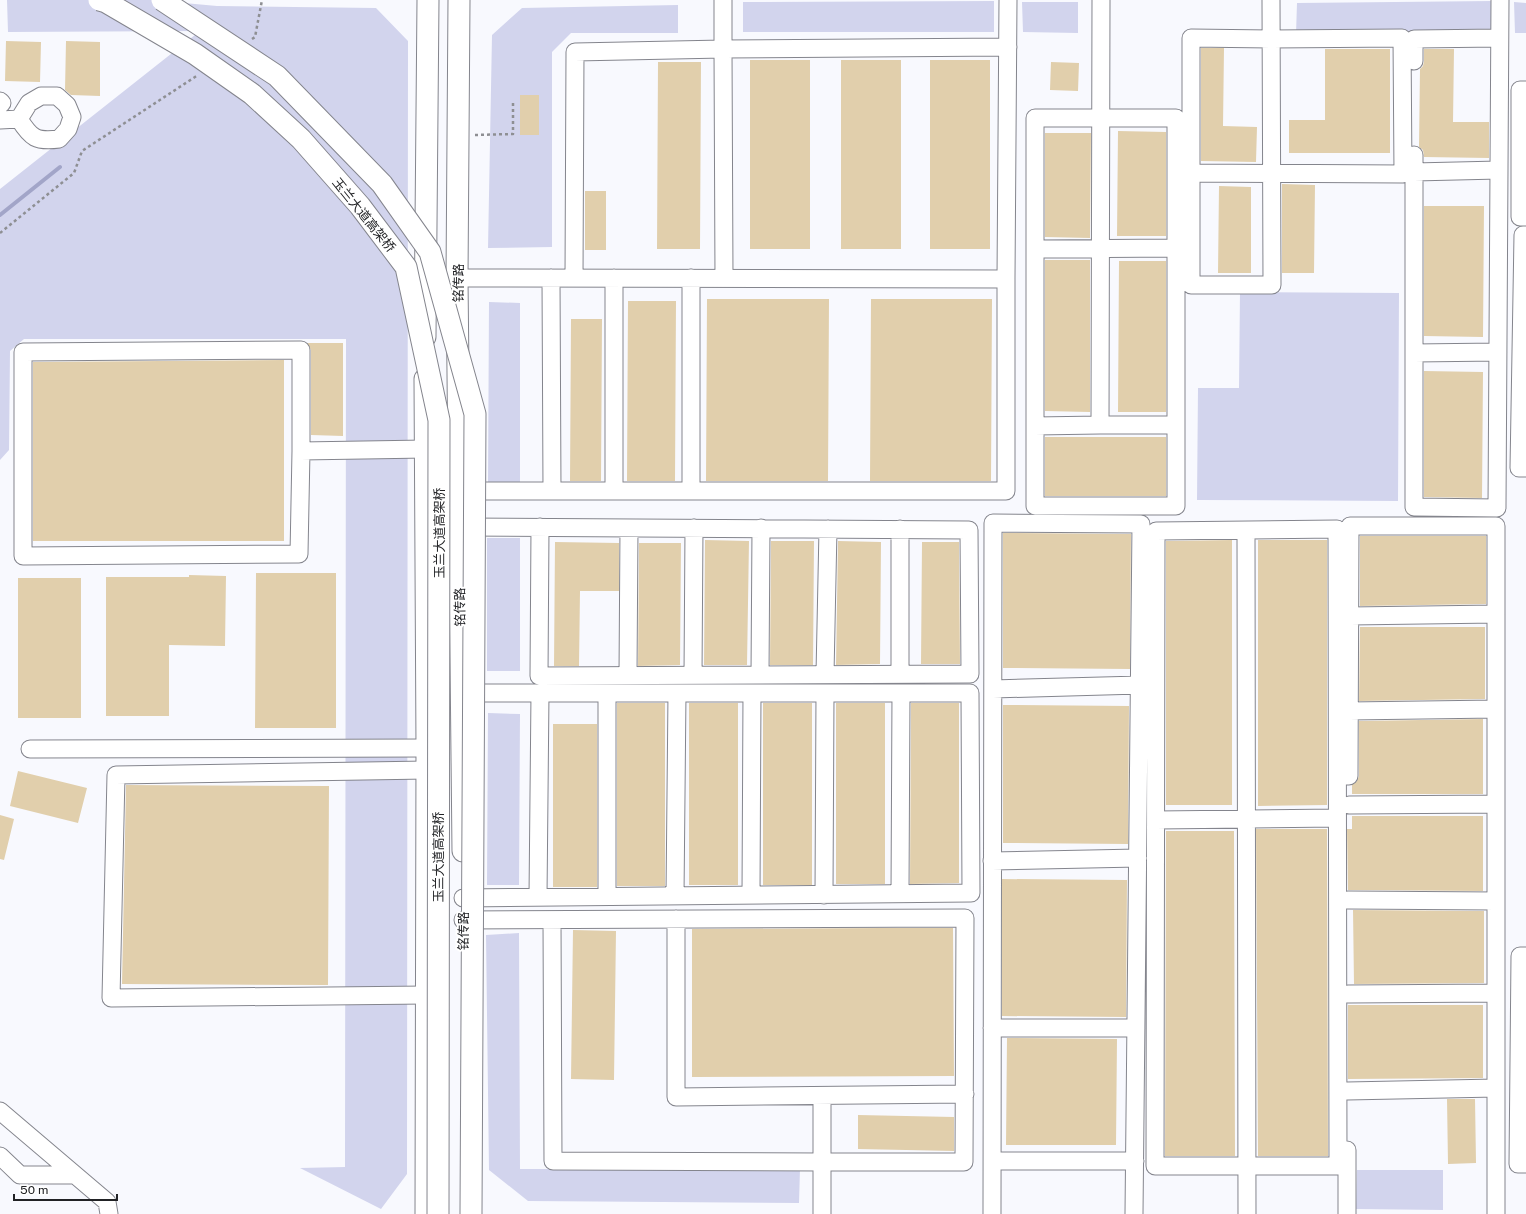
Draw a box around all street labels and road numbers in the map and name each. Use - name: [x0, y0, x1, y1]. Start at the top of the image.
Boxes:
- street label: 玉兰大道高架桥: [330, 175, 398, 255]
- street label: 铭传路: [451, 263, 466, 303]
- street label: 玉兰大道高架桥: [432, 487, 447, 579]
- street label: 铭传路: [452, 587, 468, 627]
- street label: 玉兰大道高架桥: [431, 811, 446, 903]
- street label: 铭传路: [456, 911, 471, 951]

